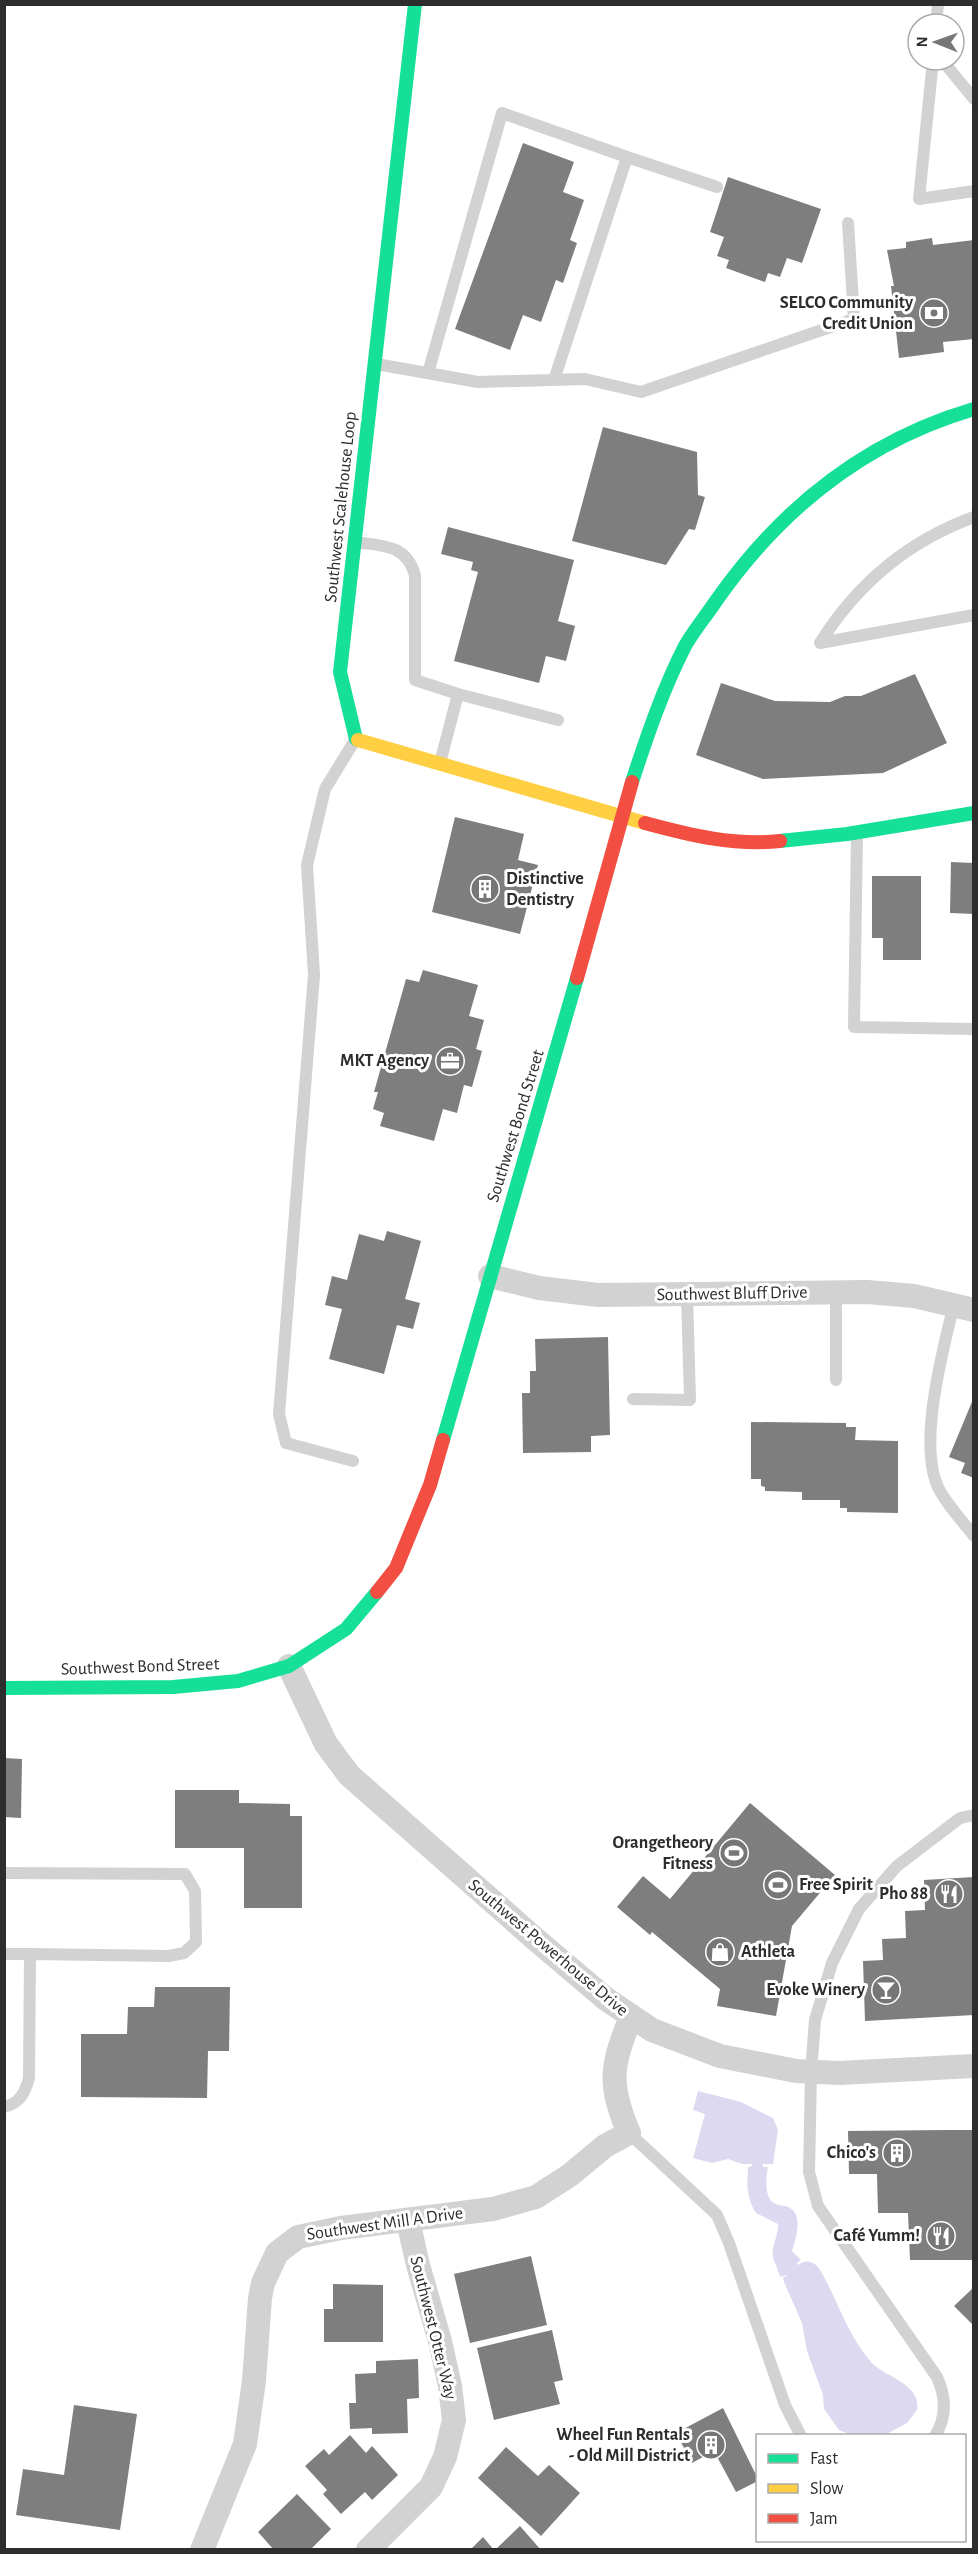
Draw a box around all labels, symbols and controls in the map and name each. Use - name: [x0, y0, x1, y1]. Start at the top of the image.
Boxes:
- north arrow: [906, 12, 966, 72]
- text: N: [914, 36, 930, 47]
- place label: SELCO Community Credit Union: [780, 294, 914, 333]
- bank icon: SELCO Community Credit Union: [918, 297, 950, 329]
- street label: Southwest Scalehouse Loop: [322, 411, 360, 603]
- place label: Distinctive Dentistry: [506, 870, 584, 909]
- building icon: Distinctive Dentistry: [469, 873, 501, 905]
- office icon: MKT Agency: [434, 1045, 466, 1077]
- street label: Southwest Bond Street: [484, 1047, 548, 1204]
- place label: MKT Agency: [340, 1052, 430, 1070]
- street label: Southwest Bluff Drive: [656, 1284, 808, 1304]
- street label: Southwest Bond Street: [60, 1655, 220, 1679]
- place label: Orangetheory Fitness: [613, 1834, 714, 1873]
- sports icon: Orangetheory Fitness: [718, 1837, 750, 1869]
- sports icon: Free Spirit: [762, 1869, 794, 1901]
- street label: Southwest Powerhouse Drive: [465, 1876, 631, 2020]
- place label: Free Spirit: [799, 1876, 873, 1894]
- restaurant icon: Pho 88: [933, 1878, 965, 1910]
- place label: Pho 88: [879, 1885, 928, 1903]
- shop icon: Athleta: [704, 1936, 736, 1968]
- place label: Athleta: [741, 1943, 795, 1961]
- bar icon: Evoke Winery: [870, 1974, 902, 2006]
- place label: Evoke Winery: [766, 1981, 866, 1999]
- building icon: Chico's: [881, 2137, 913, 2169]
- place label: Chico's: [827, 2144, 876, 2162]
- street label: Southwest Mill A Drive: [306, 2204, 464, 2244]
- restaurant icon: Café Yumm!: [925, 2220, 957, 2252]
- place label: Café Yumm!: [833, 2227, 920, 2245]
- street label: Southwest Otter Way: [406, 2254, 460, 2402]
- place label: Wheel Fun Rentals - Old Mill District: [556, 2426, 690, 2465]
- building icon: Wheel Fun Rentals - Old Mill District: [695, 2429, 727, 2461]
- legend: [756, 2434, 966, 2542]
- text: Fast: [810, 2450, 838, 2468]
- text: Slow: [810, 2480, 843, 2498]
- text: Jam: [810, 2510, 838, 2528]

